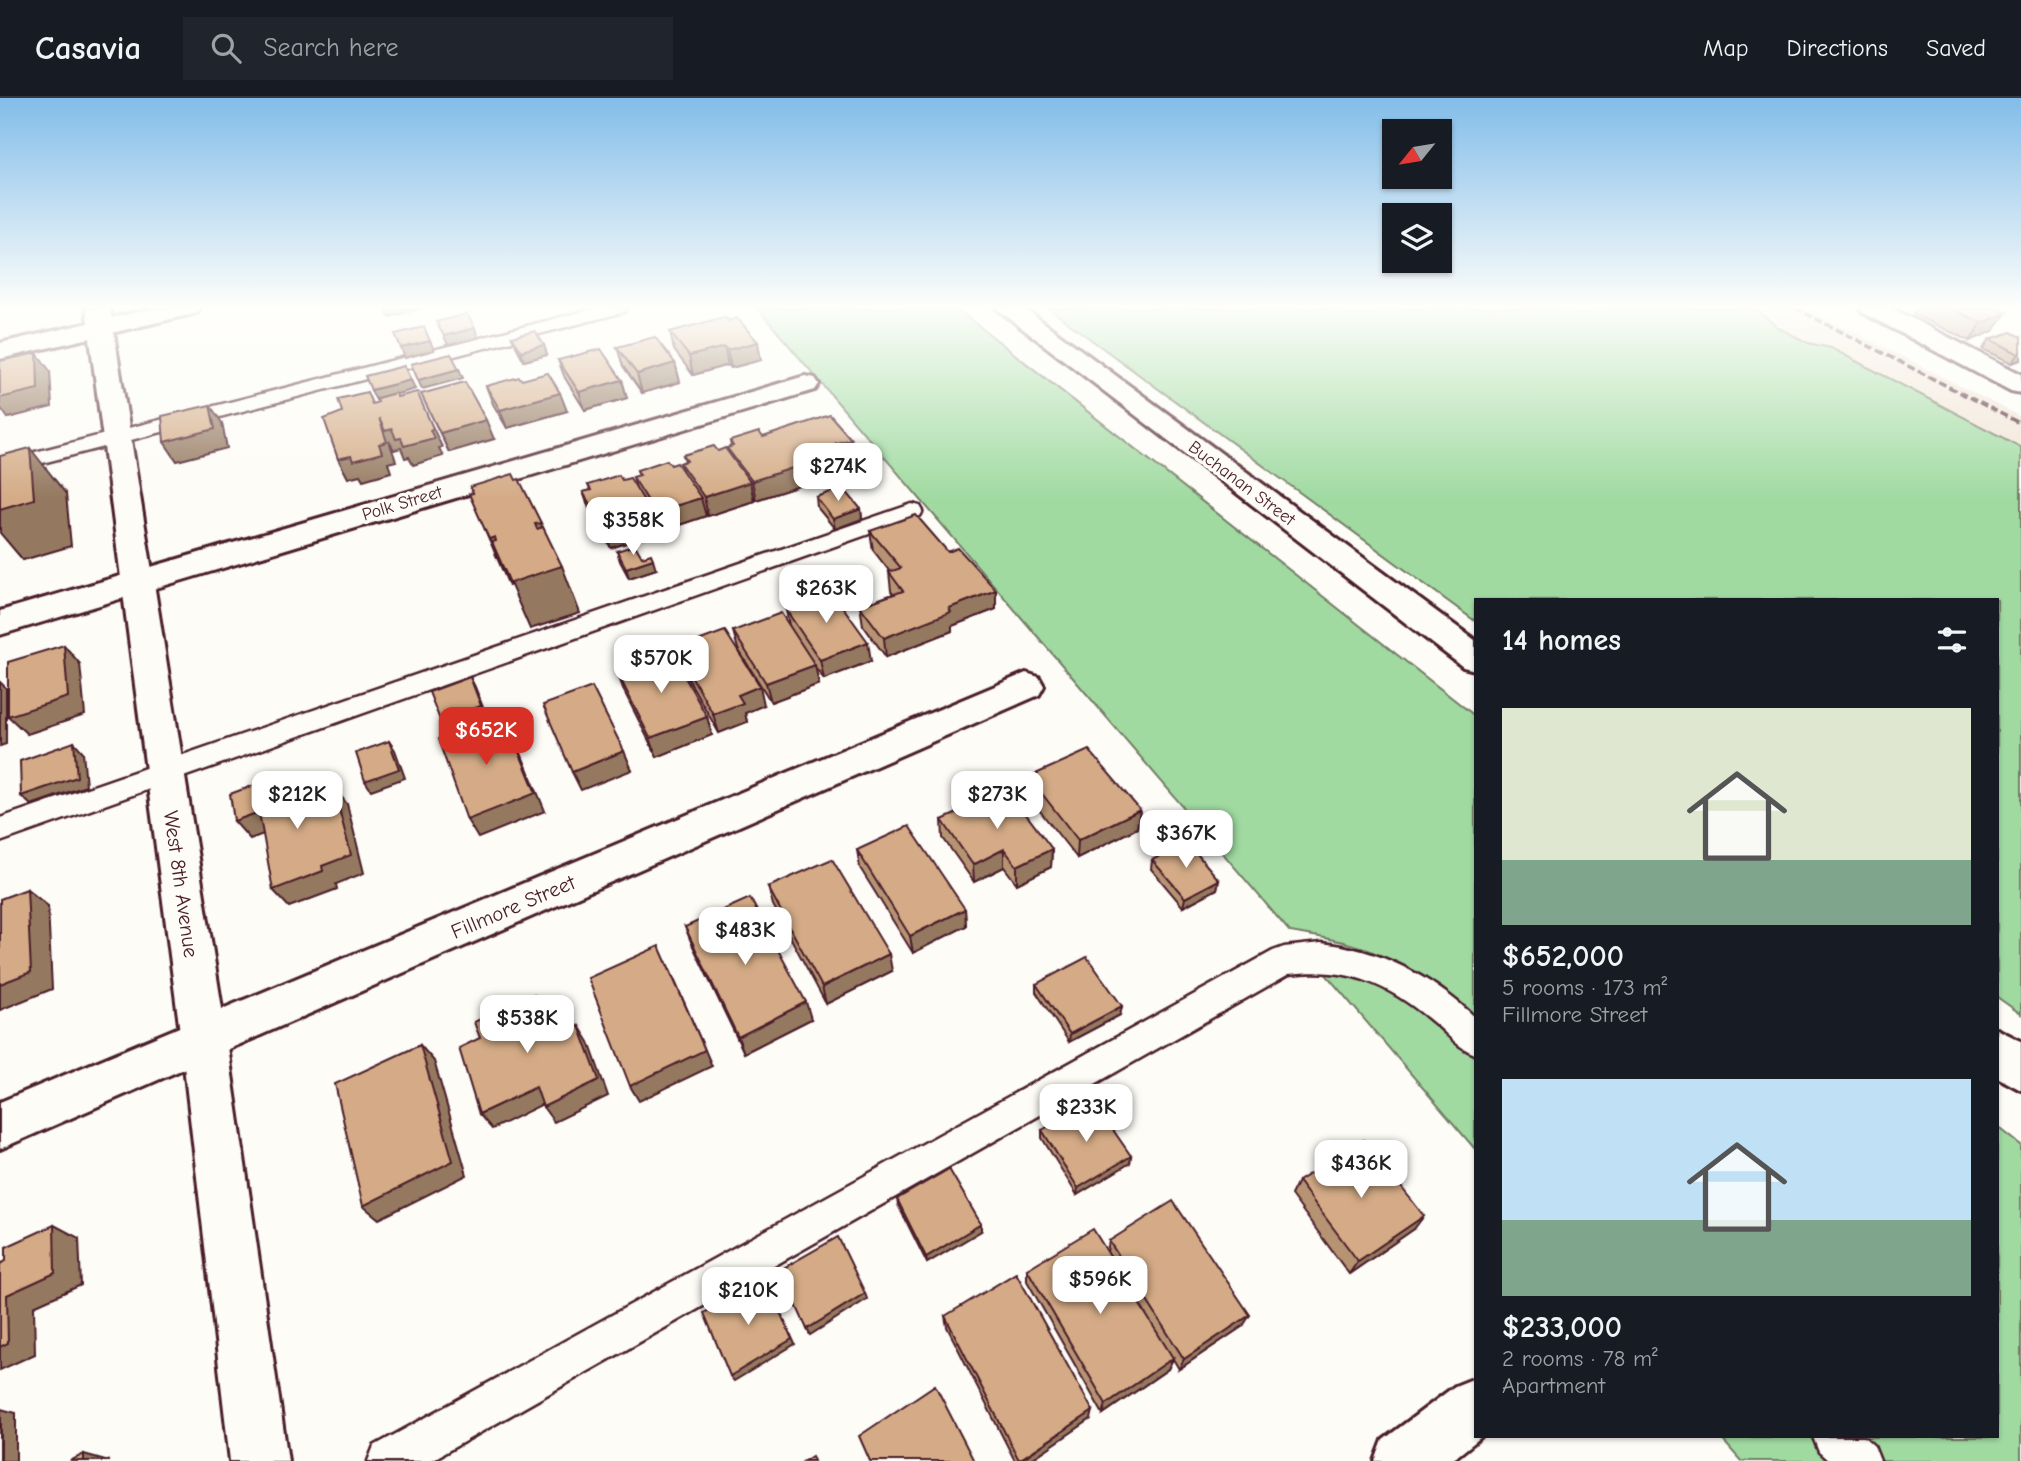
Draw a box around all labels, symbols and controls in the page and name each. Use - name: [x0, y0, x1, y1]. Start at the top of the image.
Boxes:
- search box: [183, 17, 673, 80]
- text: Casavia: [35, 29, 141, 67]
- icon: search: [207, 29, 245, 67]
- text: Search here: [263, 33, 399, 63]
- text: Map: [1703, 34, 1749, 62]
- text: Directions: [1787, 34, 1888, 62]
- text: Saved: [1926, 34, 1986, 62]
- north arrow: [1382, 119, 1452, 189]
- map controls: [1382, 119, 1452, 273]
- button: layers: [1382, 203, 1452, 273]
- street label: Buchanan Street: [1184, 436, 1300, 531]
- pin: $274K: [789, 444, 887, 503]
- text: $274K: [809, 452, 867, 479]
- street label: Polk Street: [360, 481, 446, 526]
- pin: $358K: [584, 498, 682, 557]
- text: $358K: [602, 506, 664, 533]
- pin: $263K: [777, 566, 875, 625]
- text: $263K: [795, 574, 857, 601]
- icon: filters: [1933, 621, 1971, 659]
- text: 14 homes: [1502, 623, 1621, 658]
- pin: $570K: [612, 636, 710, 695]
- text: $570K: [630, 644, 692, 671]
- pin: $652K: [437, 708, 535, 767]
- text: $652K: [455, 716, 517, 743]
- icon: home: [1674, 753, 1800, 879]
- pin: $212K: [248, 772, 346, 831]
- pin: $273K: [948, 772, 1046, 831]
- text: $212K: [268, 780, 326, 807]
- text: $273K: [967, 780, 1027, 807]
- street label: West 8th Avenue: [159, 809, 203, 959]
- pin: $367K: [1137, 810, 1235, 870]
- text: $367K: [1156, 819, 1216, 846]
- street label: Fillmore Street: [447, 870, 580, 944]
- pin: $483K: [696, 908, 794, 967]
- text: $483K: [715, 916, 775, 943]
- text: $652,000: [1502, 939, 1624, 974]
- text: 5 rooms · 173 m²: [1502, 974, 1667, 1001]
- pin: $538K: [478, 996, 576, 1055]
- text: Fillmore Street: [1502, 1001, 1647, 1028]
- text: $538K: [496, 1004, 558, 1031]
- pin: $233K: [1037, 1084, 1135, 1144]
- text: $233K: [1056, 1093, 1116, 1120]
- icon: home: [1674, 1124, 1800, 1250]
- pin: $436K: [1312, 1140, 1410, 1200]
- text: $436K: [1331, 1149, 1391, 1176]
- pin: $596K: [1051, 1256, 1149, 1316]
- text: $596K: [1068, 1265, 1132, 1292]
- pin: $210K: [699, 1268, 797, 1327]
- text: $210K: [718, 1276, 778, 1303]
- text: $233,000: [1502, 1310, 1622, 1345]
- text: 2 rooms · 78 m²: [1502, 1345, 1658, 1372]
- text: Apartment: [1502, 1372, 1605, 1399]

